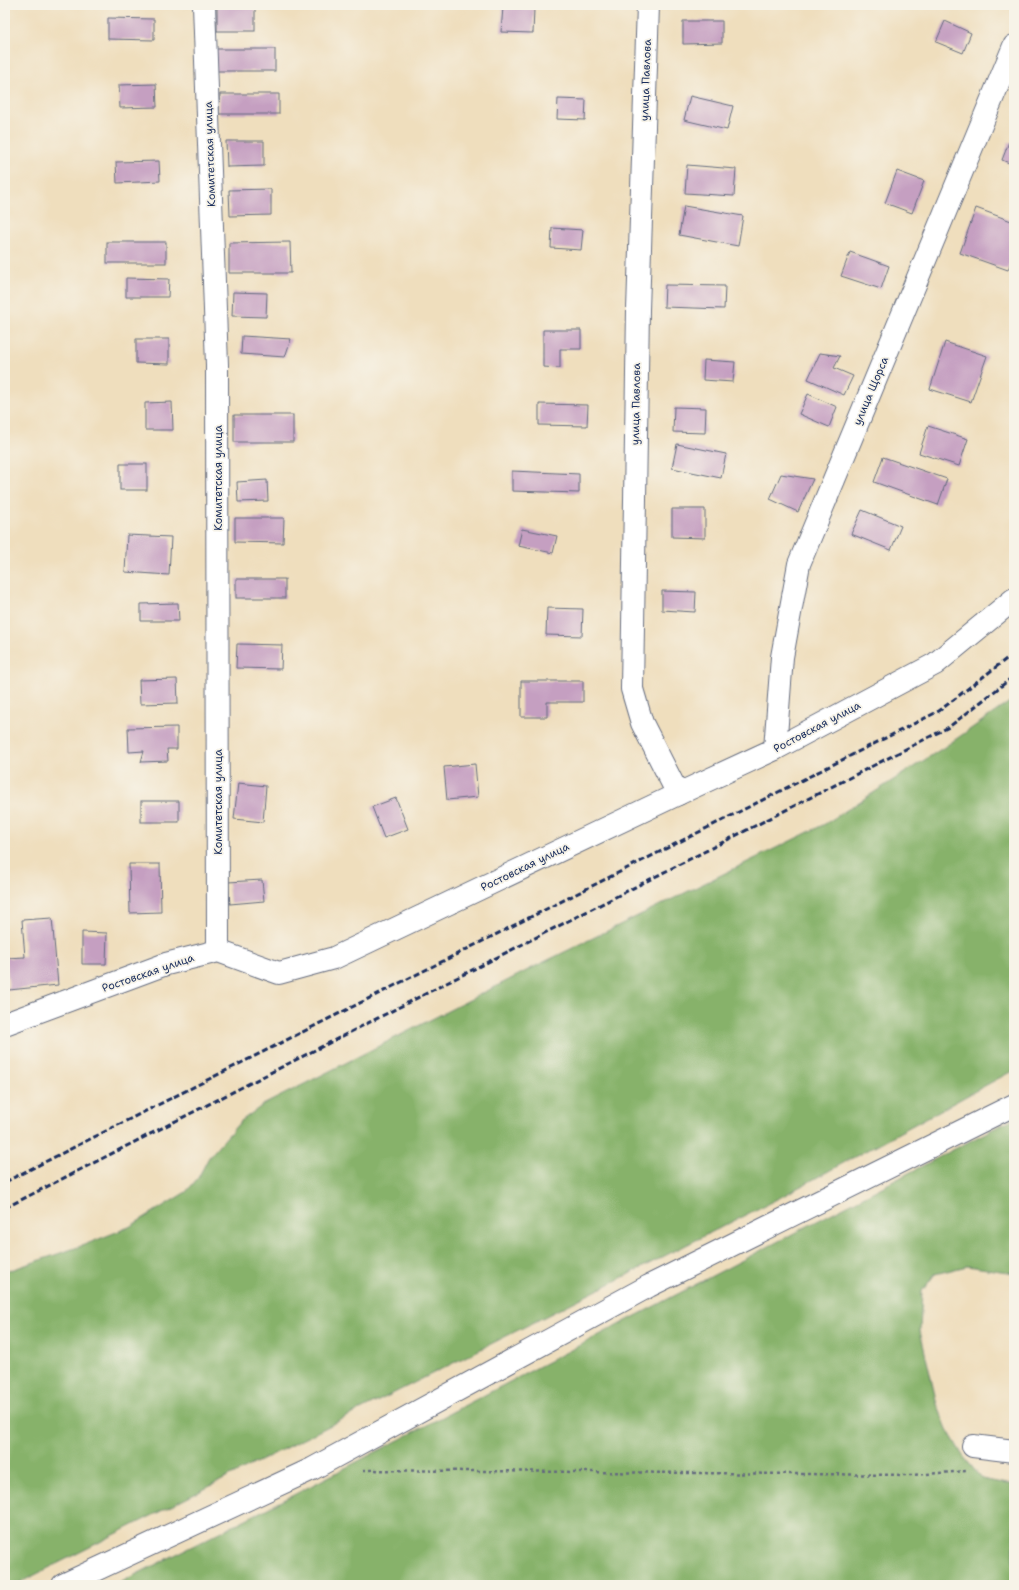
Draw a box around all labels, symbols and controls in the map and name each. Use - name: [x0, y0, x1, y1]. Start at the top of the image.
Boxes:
- street label: улица Павлова: [637, 39, 655, 121]
- street label: Комитетская улица: [201, 101, 219, 207]
- street label: улица Щорса: [850, 354, 892, 428]
- street label: улица Павлова: [628, 363, 644, 445]
- street label: Комитетская улица: [211, 425, 226, 531]
- street label: Ростовская улица: [771, 698, 863, 756]
- street label: Комитетская улица: [211, 749, 226, 855]
- street label: Ростовская улица: [478, 839, 572, 895]
- street label: Ростовская улица: [100, 950, 196, 996]

